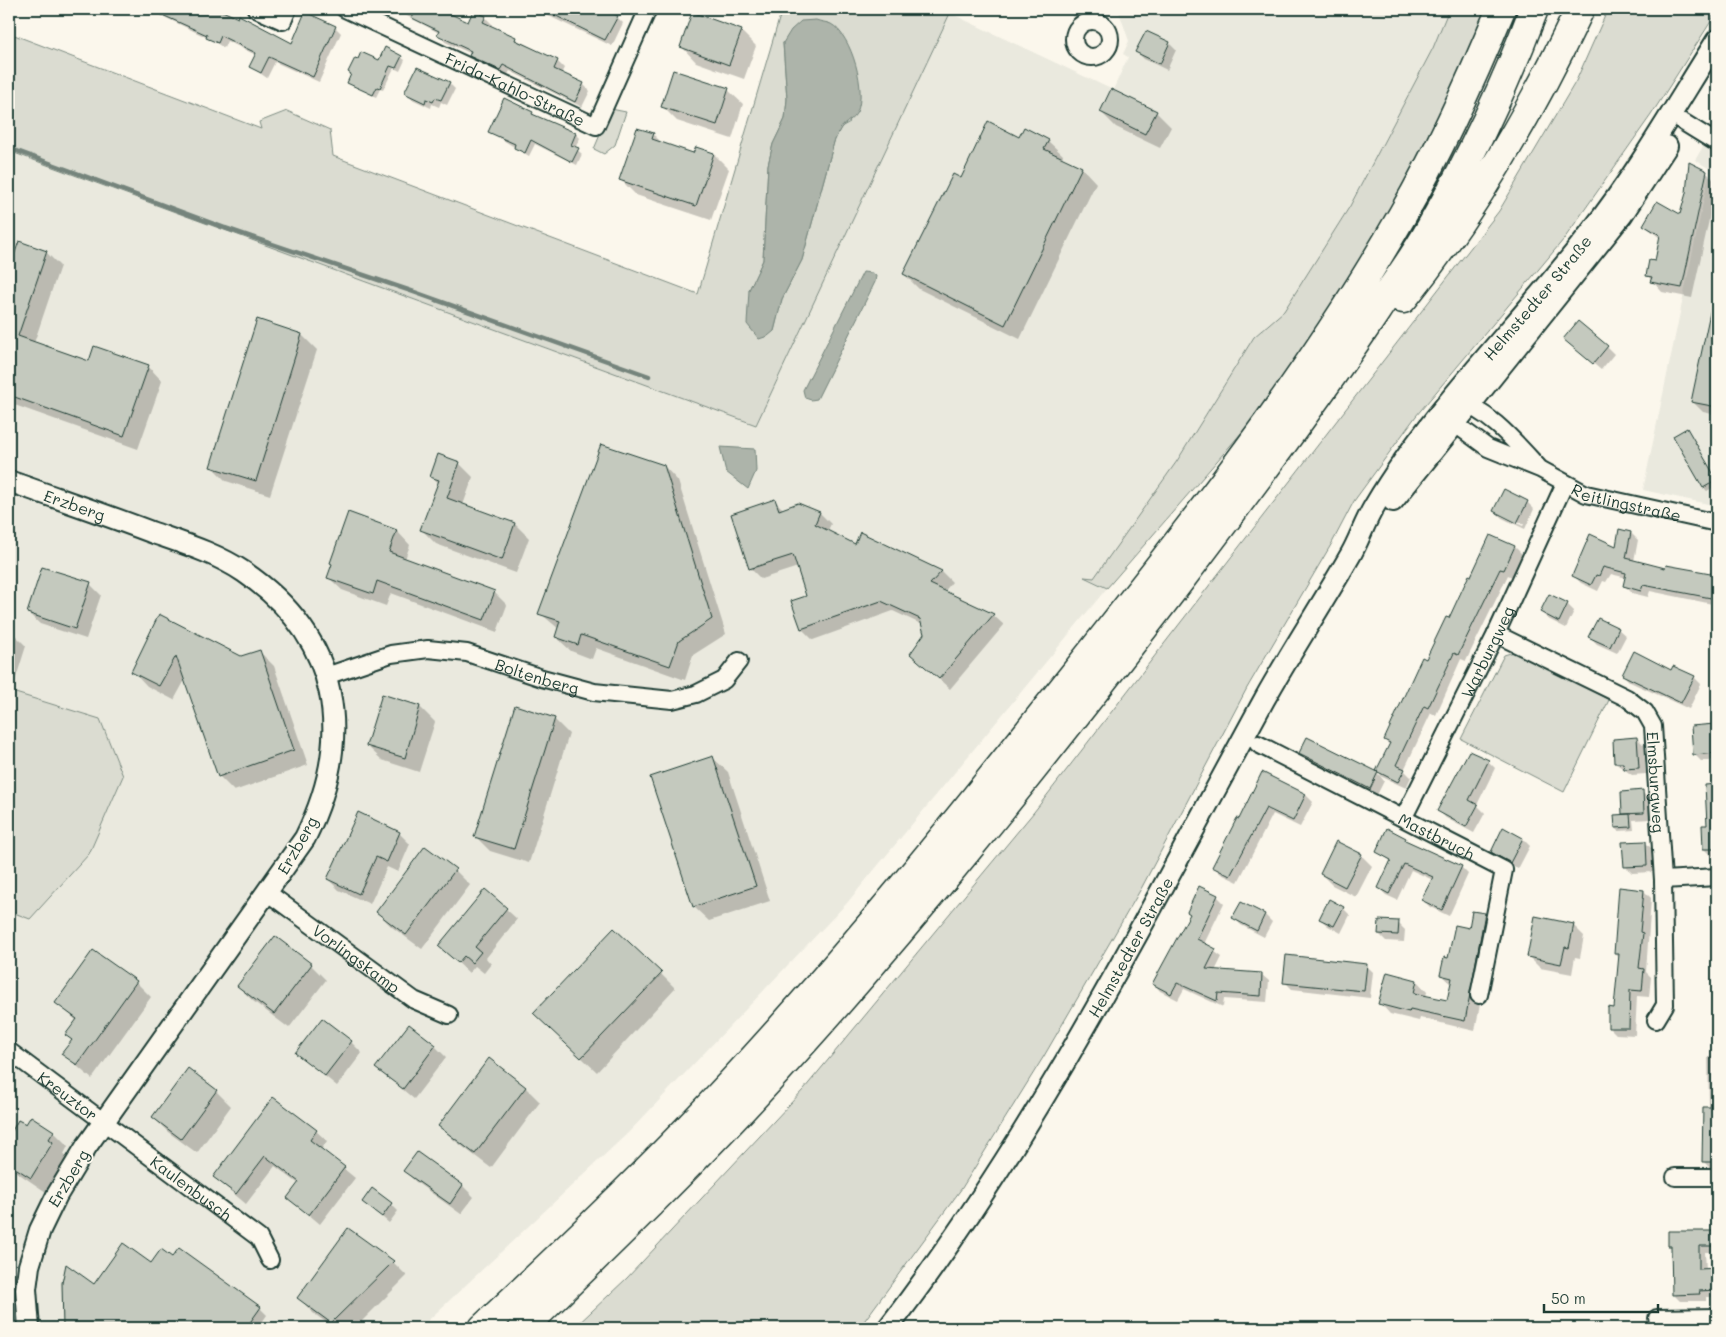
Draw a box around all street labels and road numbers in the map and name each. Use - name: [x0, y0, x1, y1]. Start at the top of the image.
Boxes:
- street label: Frida-Kahlo-Straße: [442, 47, 589, 130]
- street label: Helmstedter Straße: [1478, 230, 1595, 364]
- street label: Reitlingstraße: [1568, 478, 1683, 525]
- street label: Erzberg: [41, 484, 108, 525]
- street label: Warburgweg: [1455, 602, 1518, 701]
- street label: Boltenberg: [493, 653, 582, 698]
- street label: Elmsburgweg: [1643, 731, 1670, 834]
- street label: Mastbruch: [1395, 807, 1479, 864]
- street label: Erzberg: [272, 812, 322, 878]
- street label: Helmstedter Straße: [1083, 873, 1177, 1021]
- street label: Vorlingskamp: [309, 919, 405, 997]
- street label: Kreuztor: [34, 1066, 103, 1125]
- street label: Erzberg: [43, 1145, 93, 1211]
- street label: Kaulenbusch: [147, 1150, 236, 1225]

